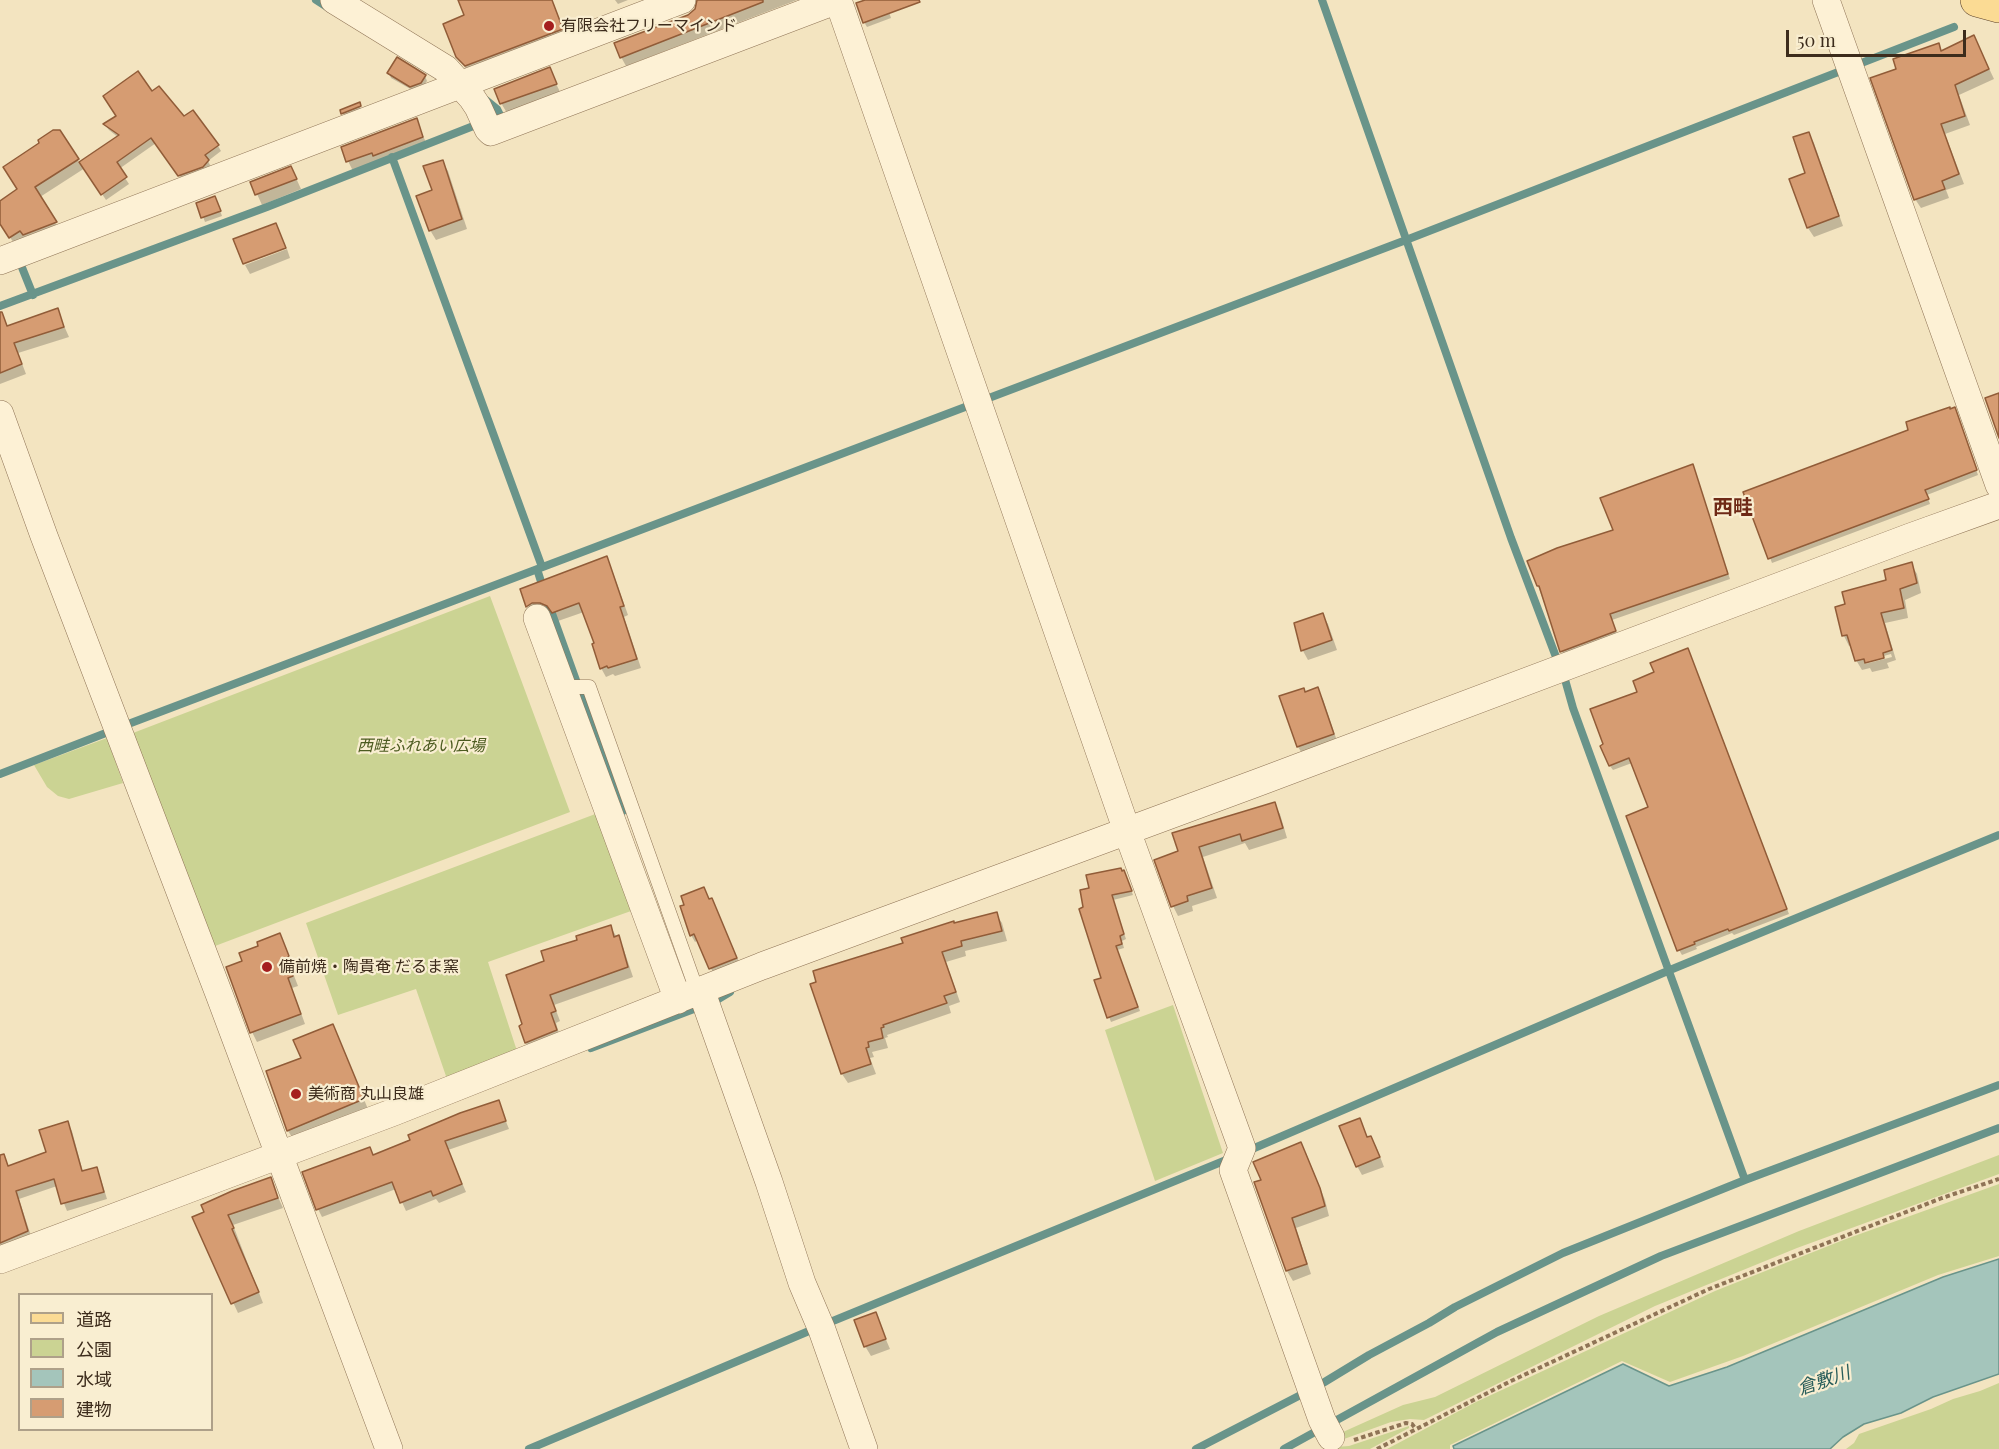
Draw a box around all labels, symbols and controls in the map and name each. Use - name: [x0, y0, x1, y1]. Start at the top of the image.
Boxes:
- place label: 有限会社フリーマインド: [561, 16, 737, 36]
- scale bar: [1789, 18, 1969, 56]
- marker: 有限会社フリーマインド: [542, 19, 556, 33]
- text: 50 m: [1797, 28, 1836, 52]
- district label: 西畦: [1713, 496, 1753, 520]
- park label: 西畦ふれあい広場: [357, 736, 485, 756]
- place label: 備前焼・陶貴奄 だるま窯: [279, 957, 459, 977]
- marker: 備前焼・陶貴奄 だるま窯: [260, 960, 274, 974]
- place label: 美術商 丸山良雄: [308, 1084, 424, 1104]
- marker: 美術商 丸山良雄: [289, 1087, 303, 1101]
- legend: [18, 1293, 213, 1431]
- text: 道路: [76, 1307, 112, 1331]
- text: 公園: [76, 1337, 112, 1361]
- water label: 倉敷川: [1795, 1362, 1853, 1400]
- text: 水域: [76, 1367, 112, 1391]
- text: 建物: [76, 1397, 112, 1421]

